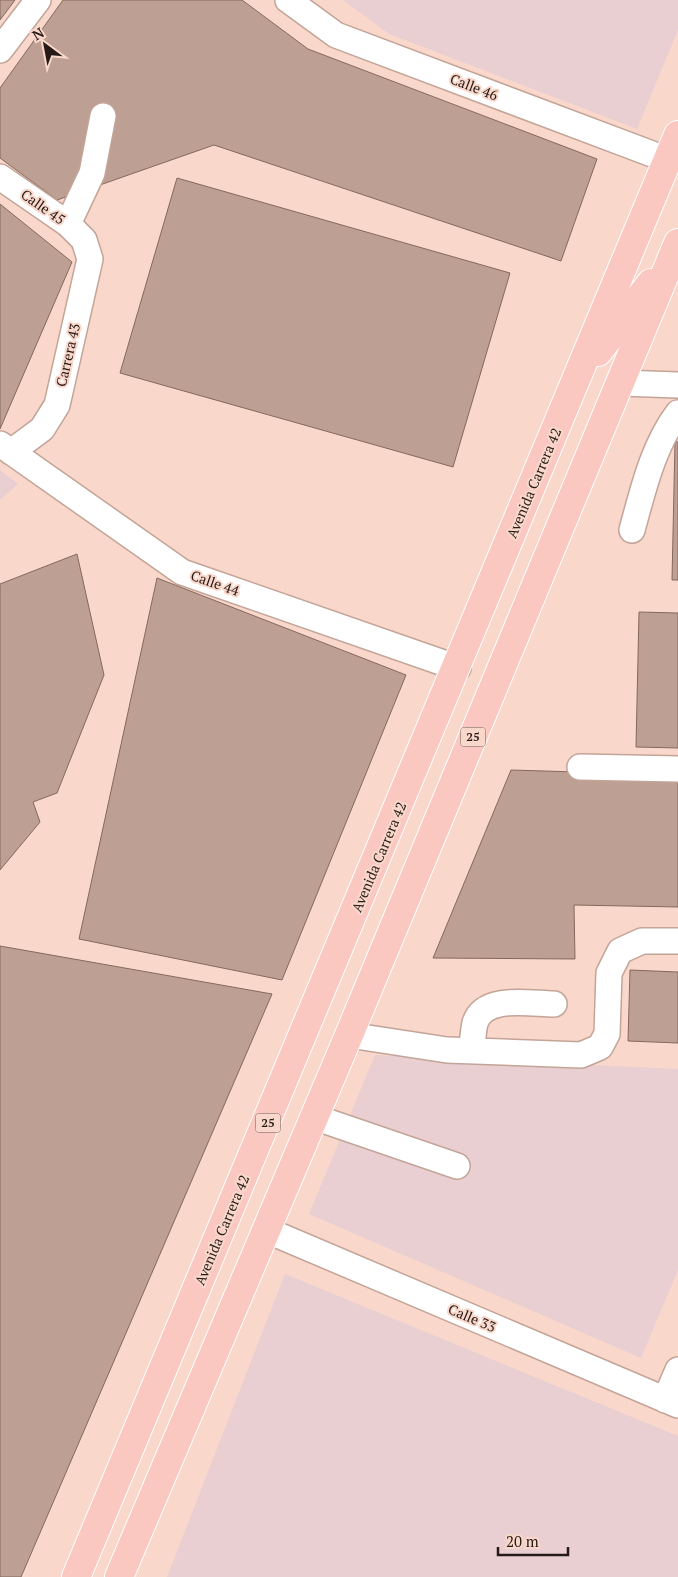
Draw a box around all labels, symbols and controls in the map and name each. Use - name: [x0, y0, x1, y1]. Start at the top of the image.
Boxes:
- north arrow: [20, 20, 70, 70]
- text: N: [28, 22, 48, 44]
- street label: Calle 46: [447, 69, 501, 105]
- street label: Calle 45: [17, 185, 69, 229]
- street label: Carrera 43: [51, 321, 84, 389]
- street label: Avenida Carrera 42: [502, 425, 565, 541]
- street label: Calle 44: [188, 565, 242, 600]
- road number: 25: [460, 728, 486, 746]
- street label: Avenida Carrera 42: [347, 799, 410, 915]
- road number: 25: [256, 1114, 280, 1132]
- street label: Avenida Carrera 42: [190, 1172, 253, 1288]
- street label: Calle 33: [446, 1299, 499, 1336]
- scale bar: [498, 1524, 568, 1556]
- text: 20 m: [506, 1531, 539, 1551]

